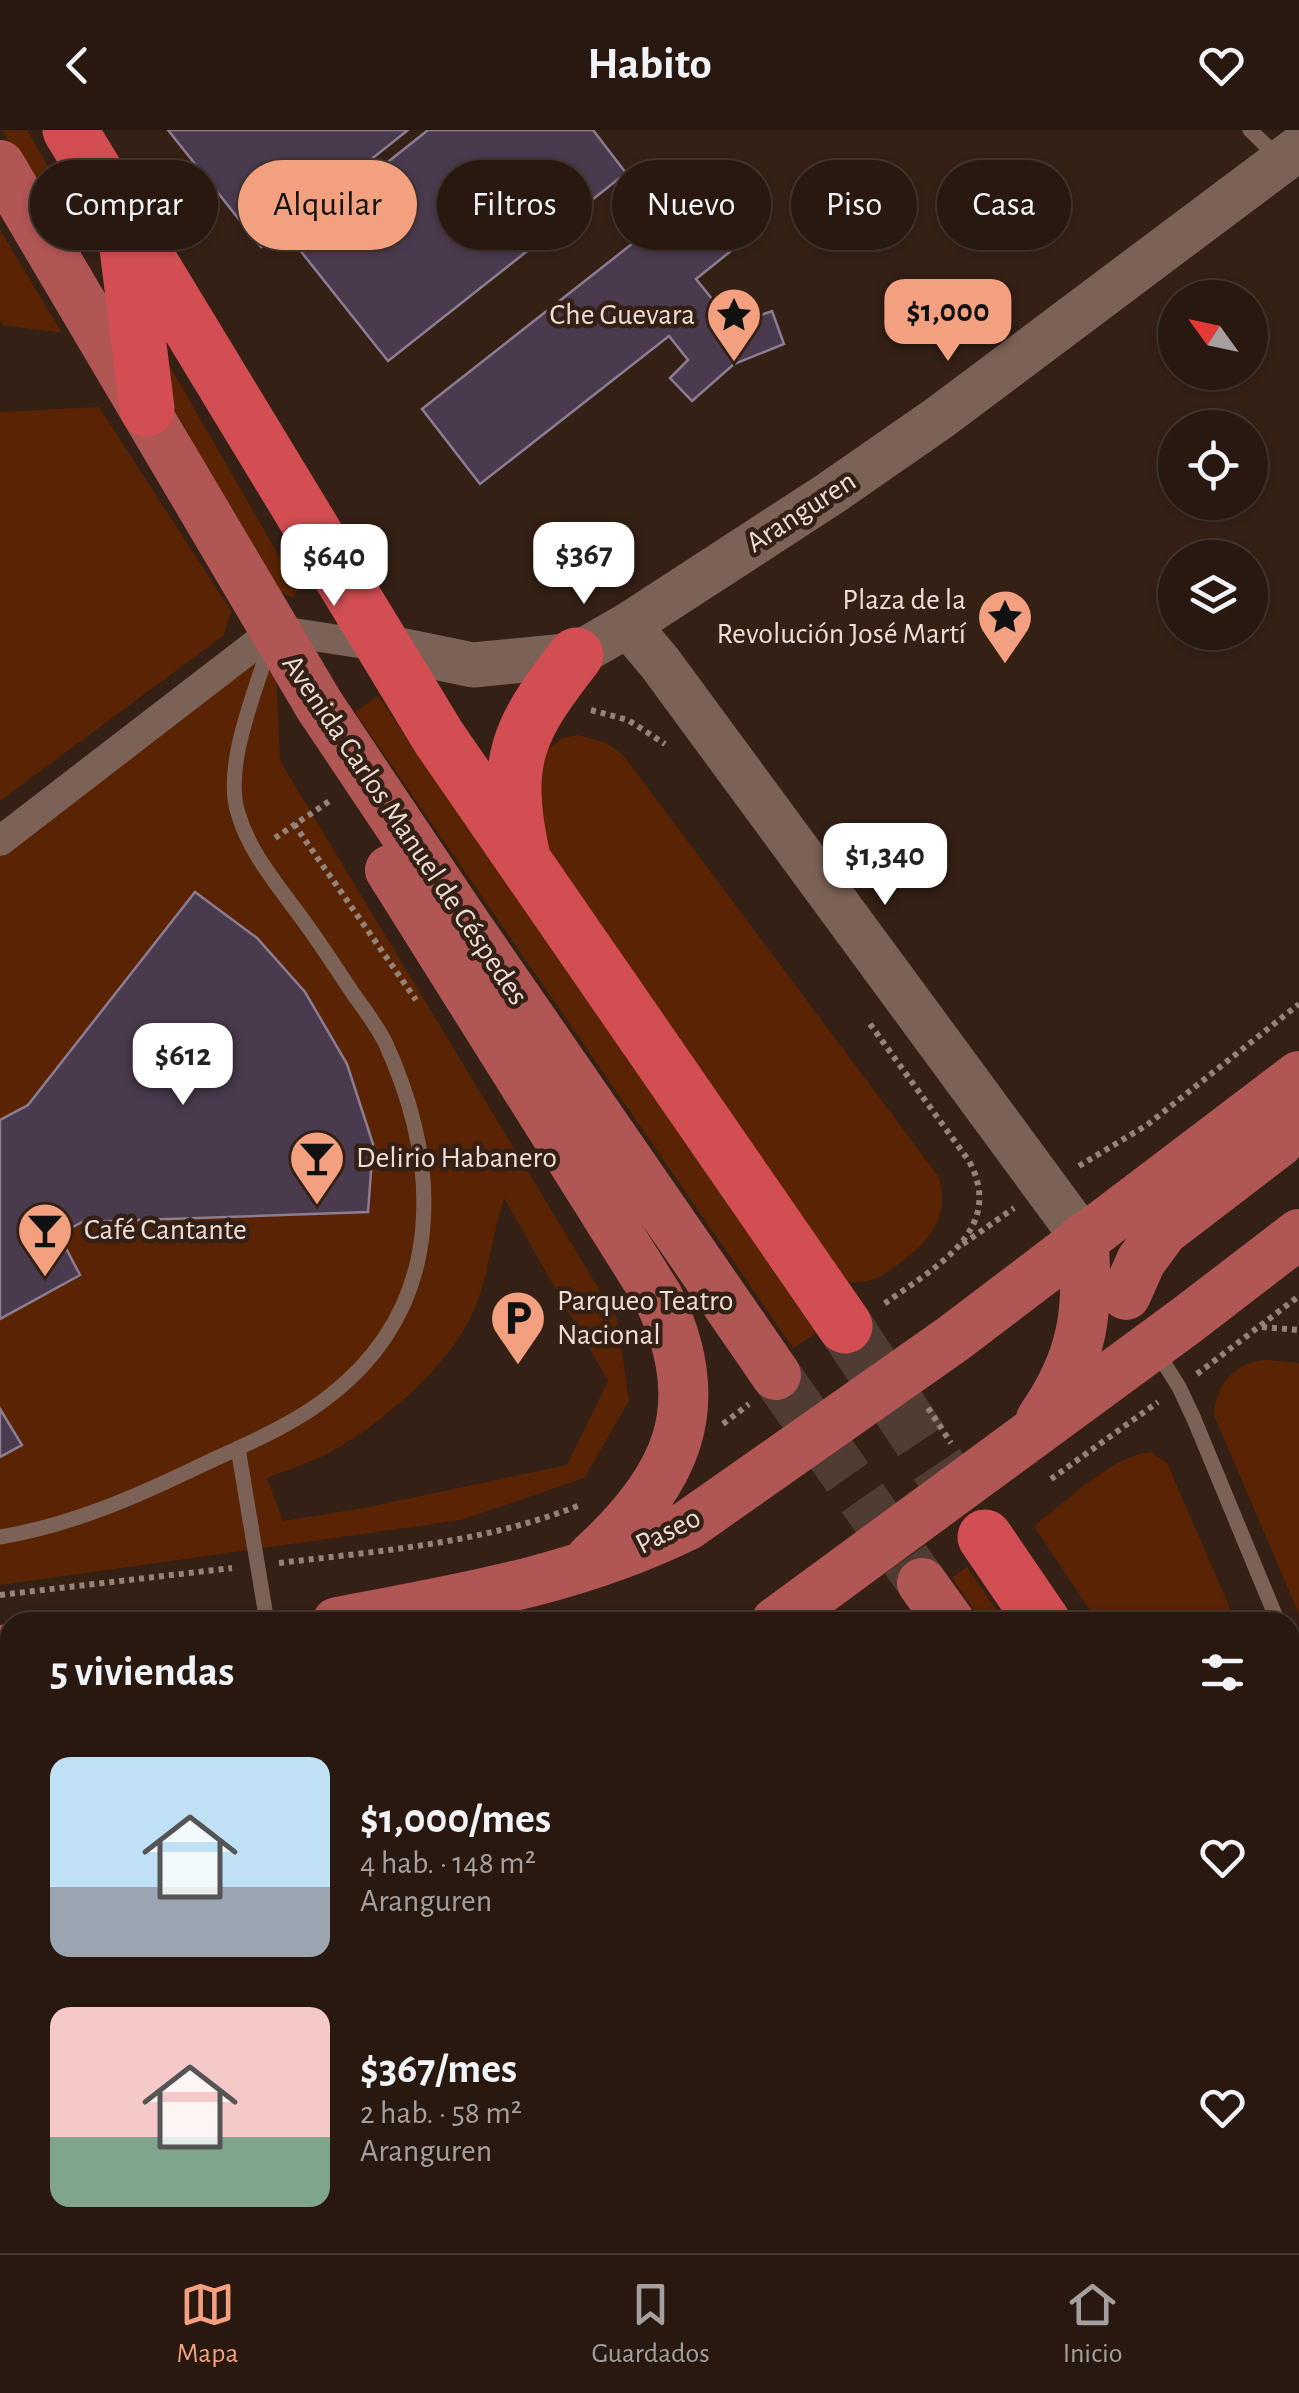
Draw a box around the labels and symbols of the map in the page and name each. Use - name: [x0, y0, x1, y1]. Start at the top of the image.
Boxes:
- pin: $1,000: [867, 279, 1029, 364]
- north arrow: [1158, 280, 1268, 390]
- place icon: Che Guevara: [704, 285, 764, 364]
- place label: Che Guevara: [550, 300, 695, 330]
- street label: Aranguren: [741, 466, 861, 558]
- pin: $367: [525, 522, 643, 607]
- pin: $640: [275, 524, 393, 609]
- place label: Plaza de la Revolución José Martí: [716, 585, 967, 649]
- place icon: Plaza de la Revolución José Martí: [975, 587, 1035, 666]
- street label: Avenida Carlos Manuel de Céspedes: [277, 650, 533, 1010]
- pin: $1,340: [804, 823, 966, 908]
- pin: $612: [124, 1023, 242, 1108]
- bar icon: Delirio Habanero: [287, 1128, 347, 1207]
- place label: Delirio Habanero: [356, 1143, 557, 1173]
- bar icon: Café Cantante: [15, 1200, 75, 1279]
- place label: Café Cantante: [84, 1215, 247, 1245]
- place label: Parqueo Teatro Nacional: [557, 1286, 734, 1350]
- parking icon: Parqueo Teatro Nacional: [488, 1288, 548, 1367]
- street label: Paseo: [631, 1502, 705, 1560]

